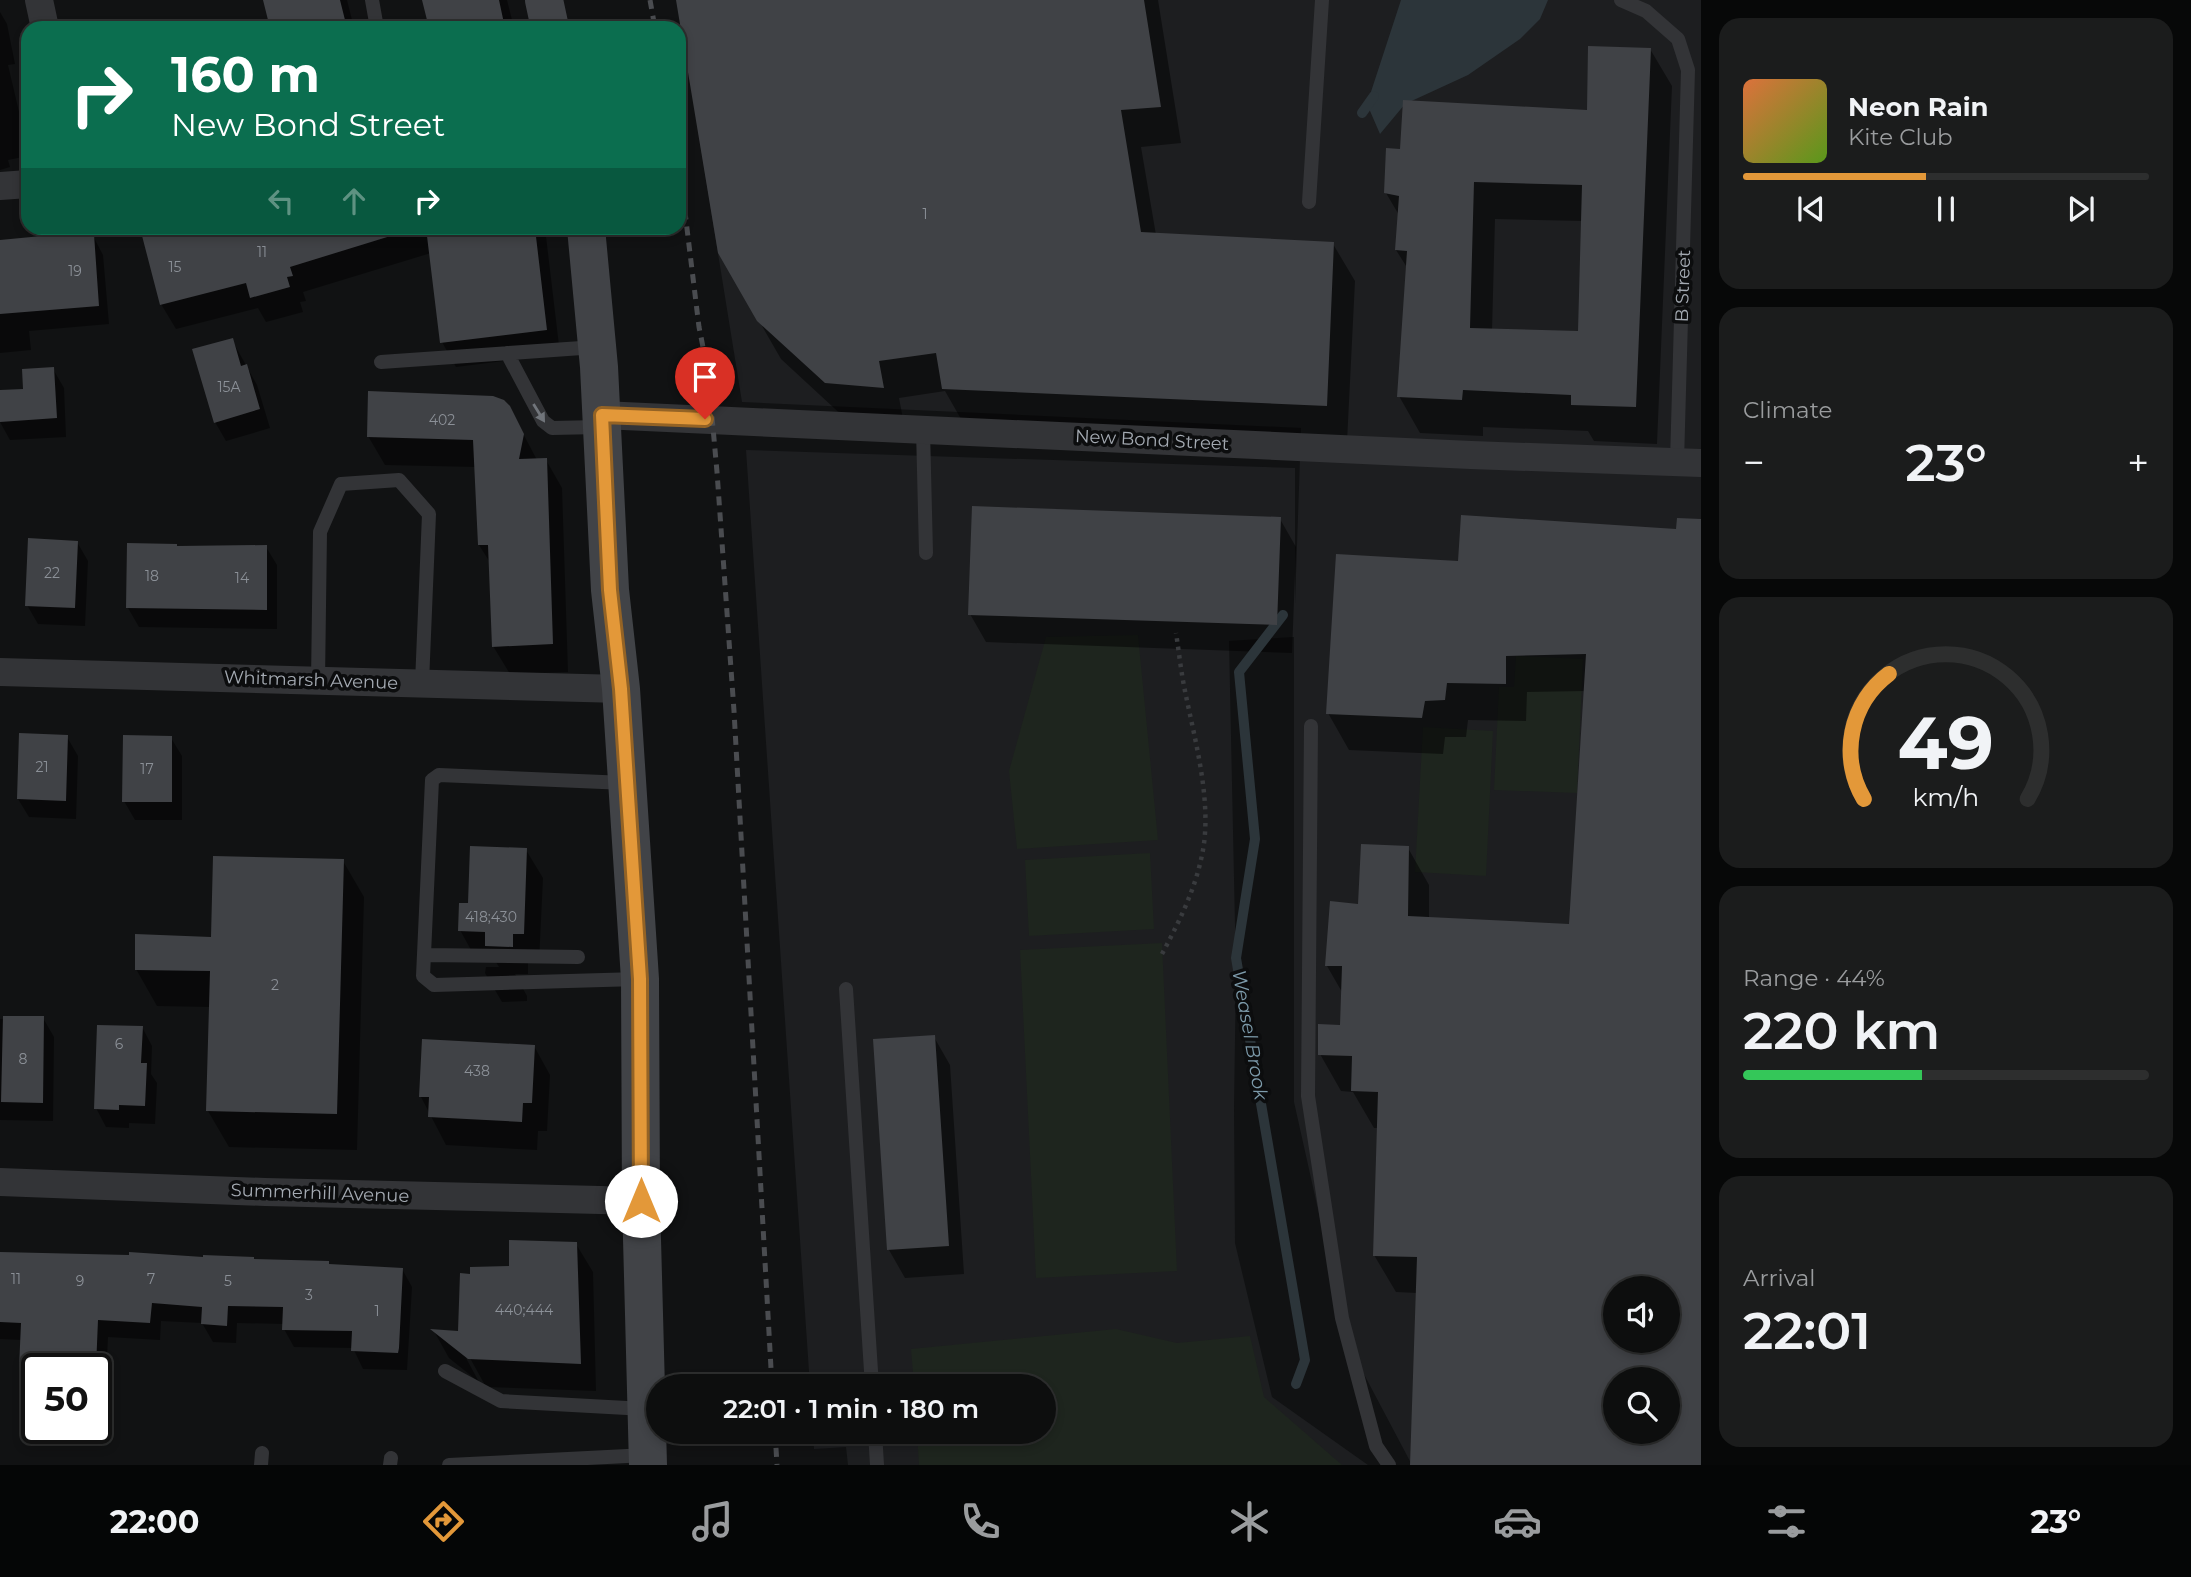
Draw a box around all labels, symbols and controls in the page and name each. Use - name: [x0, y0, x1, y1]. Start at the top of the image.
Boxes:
- text: 160 m: [171, 45, 320, 104]
- icon: right: [56, 49, 147, 140]
- text: Neon Rain: [1848, 91, 1989, 123]
- text: New Bond Street: [171, 105, 445, 144]
- text: Kite Club: [1848, 123, 1953, 151]
- icon: left: [262, 182, 300, 220]
- icon: ahead: [335, 182, 373, 220]
- icon: right: [408, 182, 446, 220]
- icon: previous: [1792, 190, 1830, 228]
- icon: pause: [1927, 190, 1965, 228]
- icon: next: [2062, 190, 2100, 228]
- house number: 1: [922, 205, 928, 223]
- house number: 11: [257, 243, 267, 261]
- street label: B Street: [1671, 249, 1695, 323]
- house number: 15: [169, 258, 182, 276]
- house number: 19: [68, 262, 82, 280]
- pin: [675, 347, 735, 419]
- icon: arrive: [686, 358, 724, 396]
- house number: 15A: [217, 378, 241, 396]
- text: Climate: [1743, 396, 1832, 424]
- one-way arrow: [533, 403, 546, 423]
- house number: 402: [429, 411, 455, 429]
- street label: New Bond Street: [1074, 425, 1230, 455]
- text: 23°: [1905, 431, 1987, 494]
- text: −: [1743, 439, 1765, 486]
- text: +: [2127, 439, 2149, 486]
- house number: 22: [44, 564, 60, 582]
- house number: 18: [145, 567, 159, 585]
- house number: 14: [235, 569, 250, 587]
- street label: Whitmarsh Avenue: [223, 666, 399, 694]
- text: 49: [1898, 699, 1994, 787]
- house number: 21: [35, 758, 49, 776]
- house number: 17: [140, 760, 154, 778]
- text: km/h: [1913, 781, 1979, 811]
- house number: 418;430: [465, 908, 517, 926]
- text: Range · 44%: [1743, 964, 1885, 992]
- water label: Weasel Brook: [1227, 968, 1273, 1103]
- house number: 2: [271, 976, 279, 994]
- text: 220 km: [1743, 999, 1940, 1062]
- house number: 6: [115, 1035, 124, 1053]
- house number: 8: [19, 1050, 28, 1068]
- house number: 438: [464, 1062, 490, 1080]
- position arrow: [604, 1164, 678, 1238]
- street label: Summerhill Avenue: [230, 1179, 410, 1207]
- text: Arrival: [1743, 1264, 1816, 1292]
- house number: 11: [11, 1270, 21, 1288]
- house number: 7: [147, 1270, 155, 1288]
- house number: 9: [76, 1272, 84, 1290]
- house number: 5: [224, 1272, 232, 1290]
- map controls: [1603, 1276, 1680, 1444]
- button: sound: [1603, 1276, 1680, 1353]
- house number: 3: [305, 1286, 313, 1304]
- text: 22:01: [1743, 1299, 1871, 1362]
- house number: 440;444: [495, 1301, 554, 1319]
- house number: 1: [374, 1302, 380, 1320]
- speed limit sign: 50: [21, 1353, 112, 1444]
- button: search: [1603, 1367, 1680, 1444]
- text: 22:01 · 1 min · 180 m: [723, 1393, 979, 1425]
- icon: directions: [419, 1497, 468, 1546]
- icon: music: [688, 1497, 737, 1546]
- icon: phone: [956, 1497, 1005, 1546]
- icon: climate: [1225, 1497, 1274, 1546]
- icon: car: [1493, 1497, 1542, 1546]
- icon: filters: [1762, 1497, 1811, 1546]
- text: 22:00: [110, 1502, 199, 1541]
- text: 23°: [2030, 1502, 2081, 1541]

